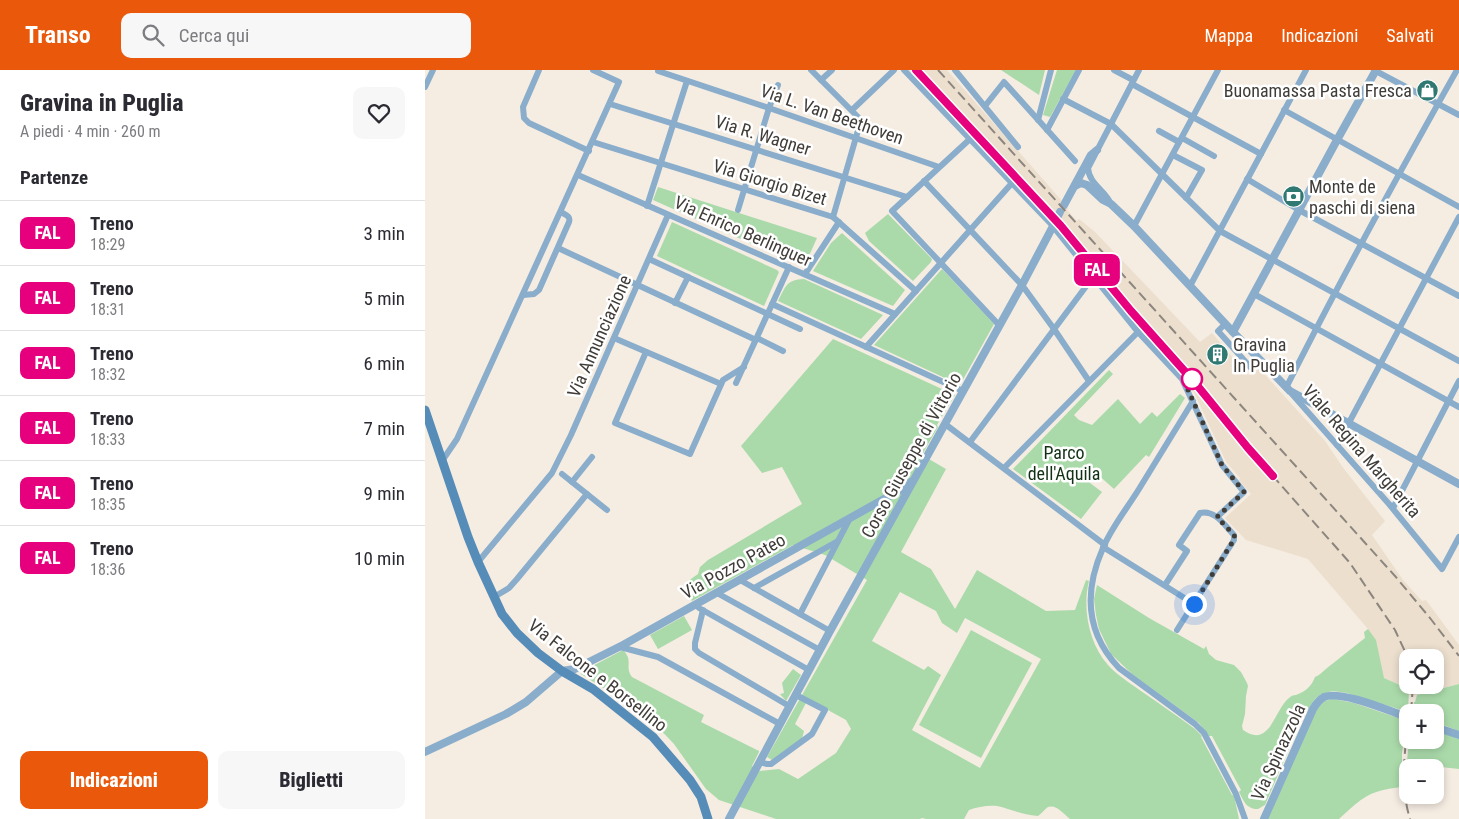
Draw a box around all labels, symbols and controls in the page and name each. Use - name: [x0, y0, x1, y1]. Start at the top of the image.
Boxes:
- search box: [121, 13, 471, 58]
- text: Transo: [25, 21, 91, 49]
- icon: search: [139, 21, 167, 49]
- text: Cerca qui: [179, 24, 249, 47]
- text: Mappa: [1205, 25, 1253, 46]
- text: Indicazioni: [1281, 25, 1358, 46]
- text: Salvati: [1386, 25, 1434, 46]
- shop icon: Buonamassa Pasta Fresca: [1416, 78, 1440, 102]
- street label: Via L. Van Beethoven: [758, 80, 906, 148]
- place label: Buonamassa Pasta Fresca: [1224, 80, 1412, 101]
- button: heart: [353, 87, 405, 139]
- text: Gravina in Puglia: [20, 89, 184, 117]
- street label: Via R. Wagner: [713, 110, 814, 160]
- text: A piedi · 4 min · 260 m: [20, 122, 161, 141]
- street label: Via Giorgio Bizet: [711, 155, 829, 209]
- text: Partenze: [20, 166, 88, 189]
- place label: Monte de paschi di siena: [1309, 176, 1415, 218]
- bank icon: Monte de paschi di siena: [1281, 184, 1305, 208]
- street label: Via Enrico Berlinguer: [671, 191, 815, 271]
- text: Treno: [90, 212, 134, 235]
- text: FAL: [34, 222, 61, 243]
- text: 3 min: [363, 222, 405, 245]
- text: 18:29: [90, 235, 125, 254]
- line badge: FAL: [1068, 254, 1126, 286]
- text: FAL: [1084, 259, 1110, 280]
- street label: Via Annunciazione: [563, 272, 635, 400]
- text: Treno: [90, 277, 134, 300]
- text: FAL: [34, 287, 61, 308]
- text: 5 min: [363, 287, 405, 310]
- text: 18:31: [90, 300, 125, 319]
- place label: Gravina In Puglia: [1233, 334, 1295, 376]
- text: Treno: [90, 342, 134, 365]
- building icon: Gravina In Puglia: [1205, 342, 1229, 366]
- text: FAL: [34, 352, 61, 373]
- text: 6 min: [363, 352, 405, 375]
- text: 18:32: [90, 365, 125, 384]
- unlabelled marker: [1181, 368, 1203, 390]
- street label: Corso Giuseppe di Vittorio: [857, 369, 965, 541]
- street label: Viale Regina Margherita: [1299, 380, 1425, 522]
- text: Treno: [90, 407, 134, 430]
- text: FAL: [34, 417, 61, 438]
- text: 7 min: [363, 417, 405, 440]
- text: 18:33: [90, 430, 125, 449]
- park label: Parco dell'Aquila: [1028, 442, 1100, 484]
- text: Treno: [90, 472, 134, 495]
- text: FAL: [34, 482, 61, 503]
- text: 9 min: [363, 482, 405, 505]
- text: 18:35: [90, 495, 125, 514]
- street label: Via Pozzo Pateo: [677, 529, 789, 603]
- text: Treno: [90, 537, 134, 560]
- text: FAL: [34, 547, 61, 568]
- text: 10 min: [354, 547, 405, 570]
- text: 18:36: [90, 560, 125, 579]
- your location: [1182, 592, 1207, 617]
- street label: Via Falcone e Borsellino: [524, 614, 672, 736]
- map controls: [1399, 649, 1444, 804]
- button: locate: [1399, 649, 1444, 694]
- street label: Via Spinazzola: [1246, 700, 1310, 804]
- button: +: [1399, 704, 1444, 749]
- button: Indicazioni: [20, 751, 208, 809]
- button: Biglietti: [218, 751, 405, 809]
- button: −: [1399, 759, 1444, 804]

